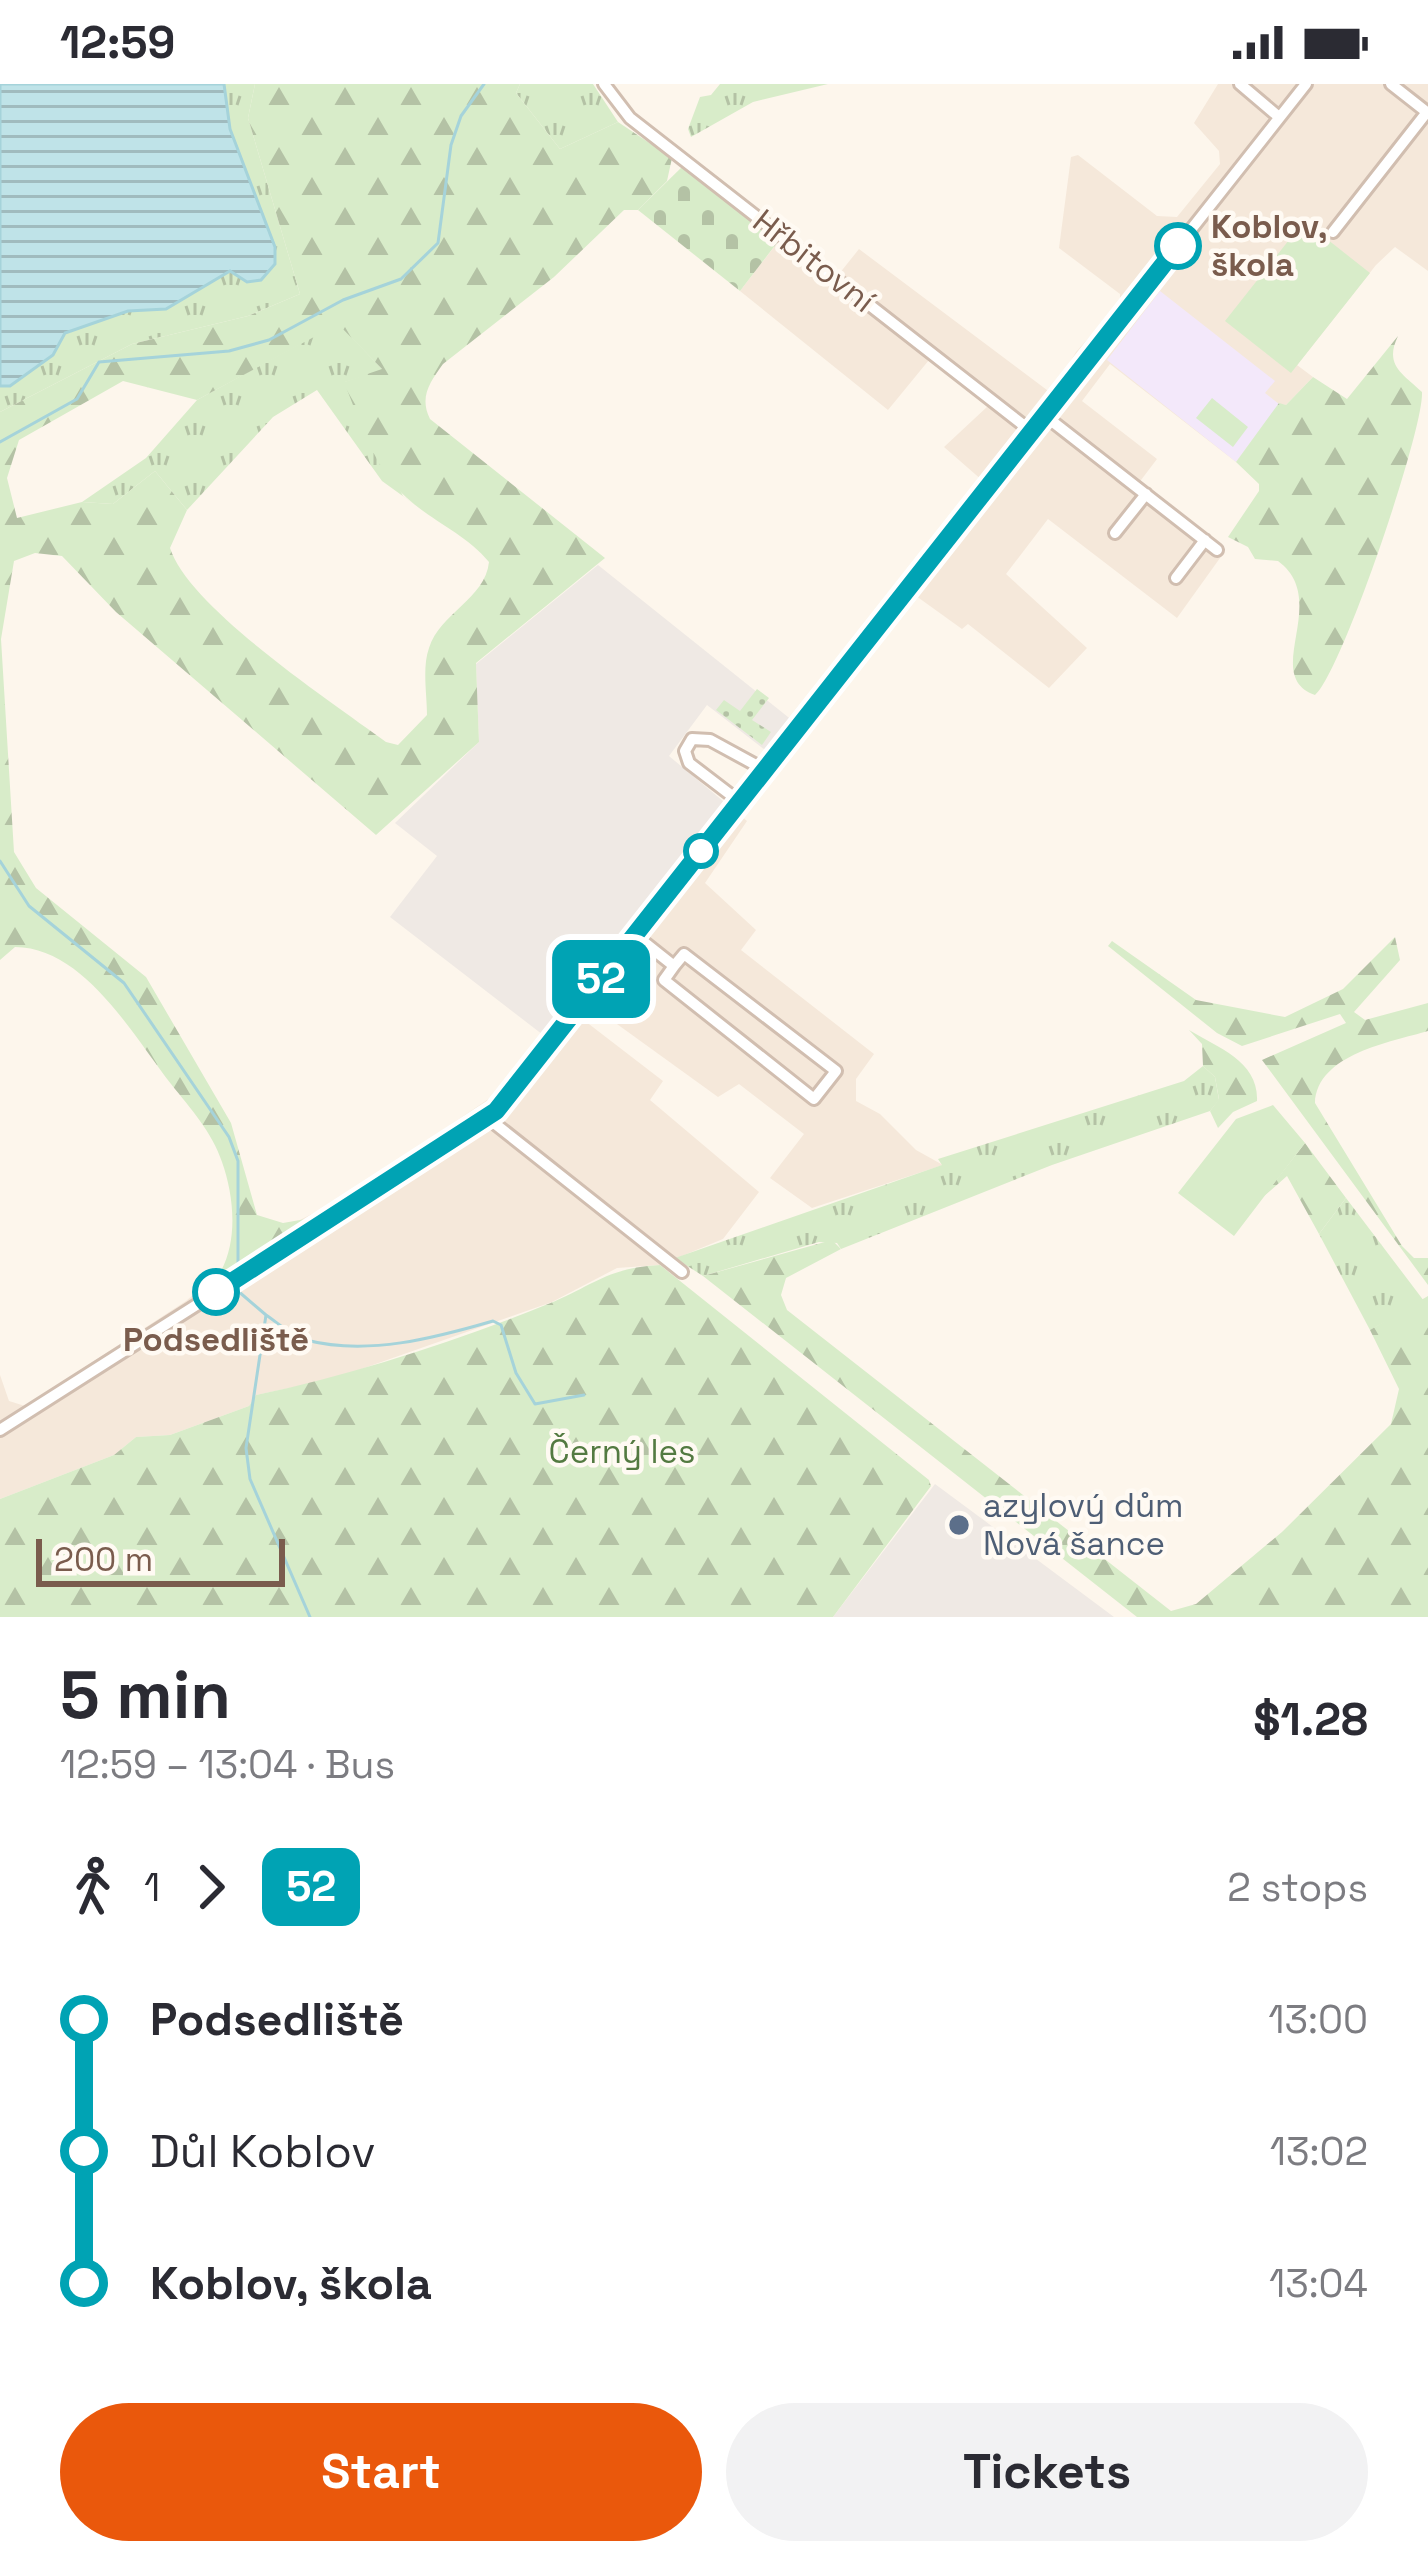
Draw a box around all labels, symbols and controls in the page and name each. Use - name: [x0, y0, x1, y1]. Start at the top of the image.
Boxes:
- text: 12:59: [60, 14, 175, 71]
- street label: Hřbitovní: [744, 200, 884, 322]
- place label: Koblov, škola: [1211, 206, 1327, 286]
- marker: Koblov, škola: [1156, 224, 1200, 268]
- unlabelled marker: [685, 835, 717, 867]
- line badge: 52: [547, 940, 655, 1018]
- text: 52: [576, 952, 626, 1005]
- marker: Podsedliště: [194, 1270, 238, 1314]
- place label: Podsedliště: [123, 1319, 309, 1361]
- park label: Černý les: [549, 1431, 695, 1473]
- place label: azylový dům Nová šance: [983, 1485, 1183, 1565]
- marker: azylový dům Nová šance: [946, 1512, 972, 1538]
- scale bar: [36, 1533, 285, 1586]
- text: 200 m: [54, 1539, 153, 1581]
- text: 5 min: [60, 1653, 231, 1737]
- text: $1.28: [1253, 1691, 1368, 1748]
- text: 12:59 – 13:04 · Bus: [60, 1740, 395, 1789]
- icon: walk: [60, 1854, 126, 1920]
- icon: forward: [178, 1854, 244, 1920]
- text: 52: [286, 1860, 336, 1913]
- text: 1: [144, 1863, 160, 1912]
- text: 2 stops: [1227, 1863, 1368, 1912]
- text: Podsedliště: [150, 1991, 404, 2048]
- text: 13:00: [1268, 1995, 1368, 2044]
- text: Důl Koblov: [150, 2123, 375, 2180]
- text: 13:02: [1270, 2127, 1368, 2176]
- text: Koblov, škola: [150, 2255, 432, 2312]
- text: 13:04: [1269, 2259, 1368, 2308]
- button: Start: [60, 2403, 702, 2541]
- button: Tickets: [726, 2403, 1368, 2541]

